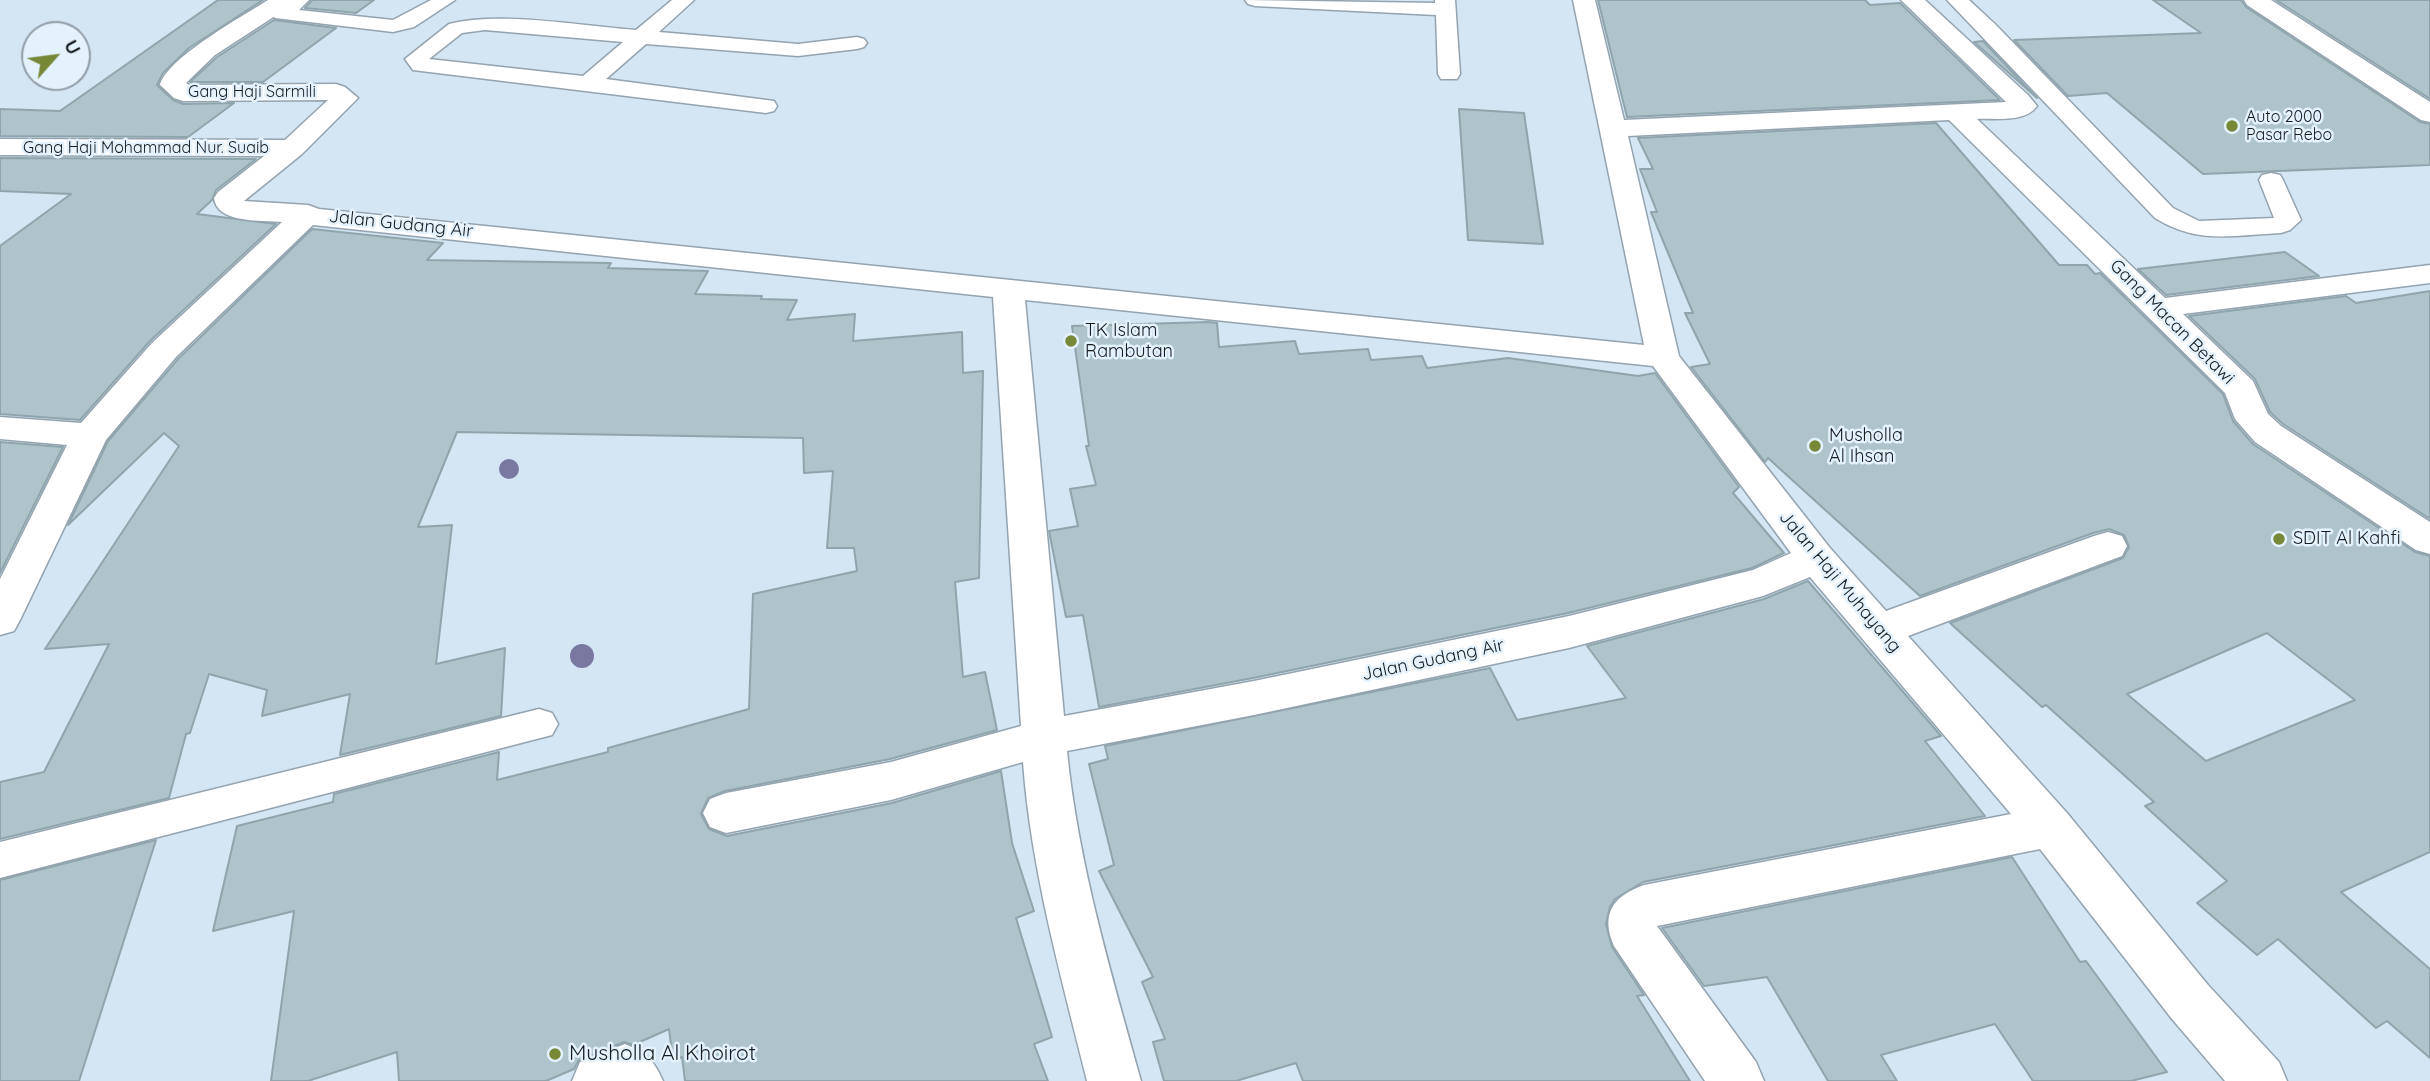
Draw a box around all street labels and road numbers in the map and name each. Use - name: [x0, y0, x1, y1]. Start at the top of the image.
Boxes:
- street label: Gang Haji Sarmili: [188, 82, 316, 102]
- street label: Gang Haji Mohammad Nur. Suaib: [23, 138, 269, 158]
- street label: Jalan Gudang Air: [328, 206, 474, 242]
- street label: Gang Macan Betawi: [2105, 255, 2239, 389]
- street label: Jalan Haji Muhayang: [1774, 507, 1906, 657]
- street label: Jalan Gudang Air: [1360, 634, 1506, 686]

